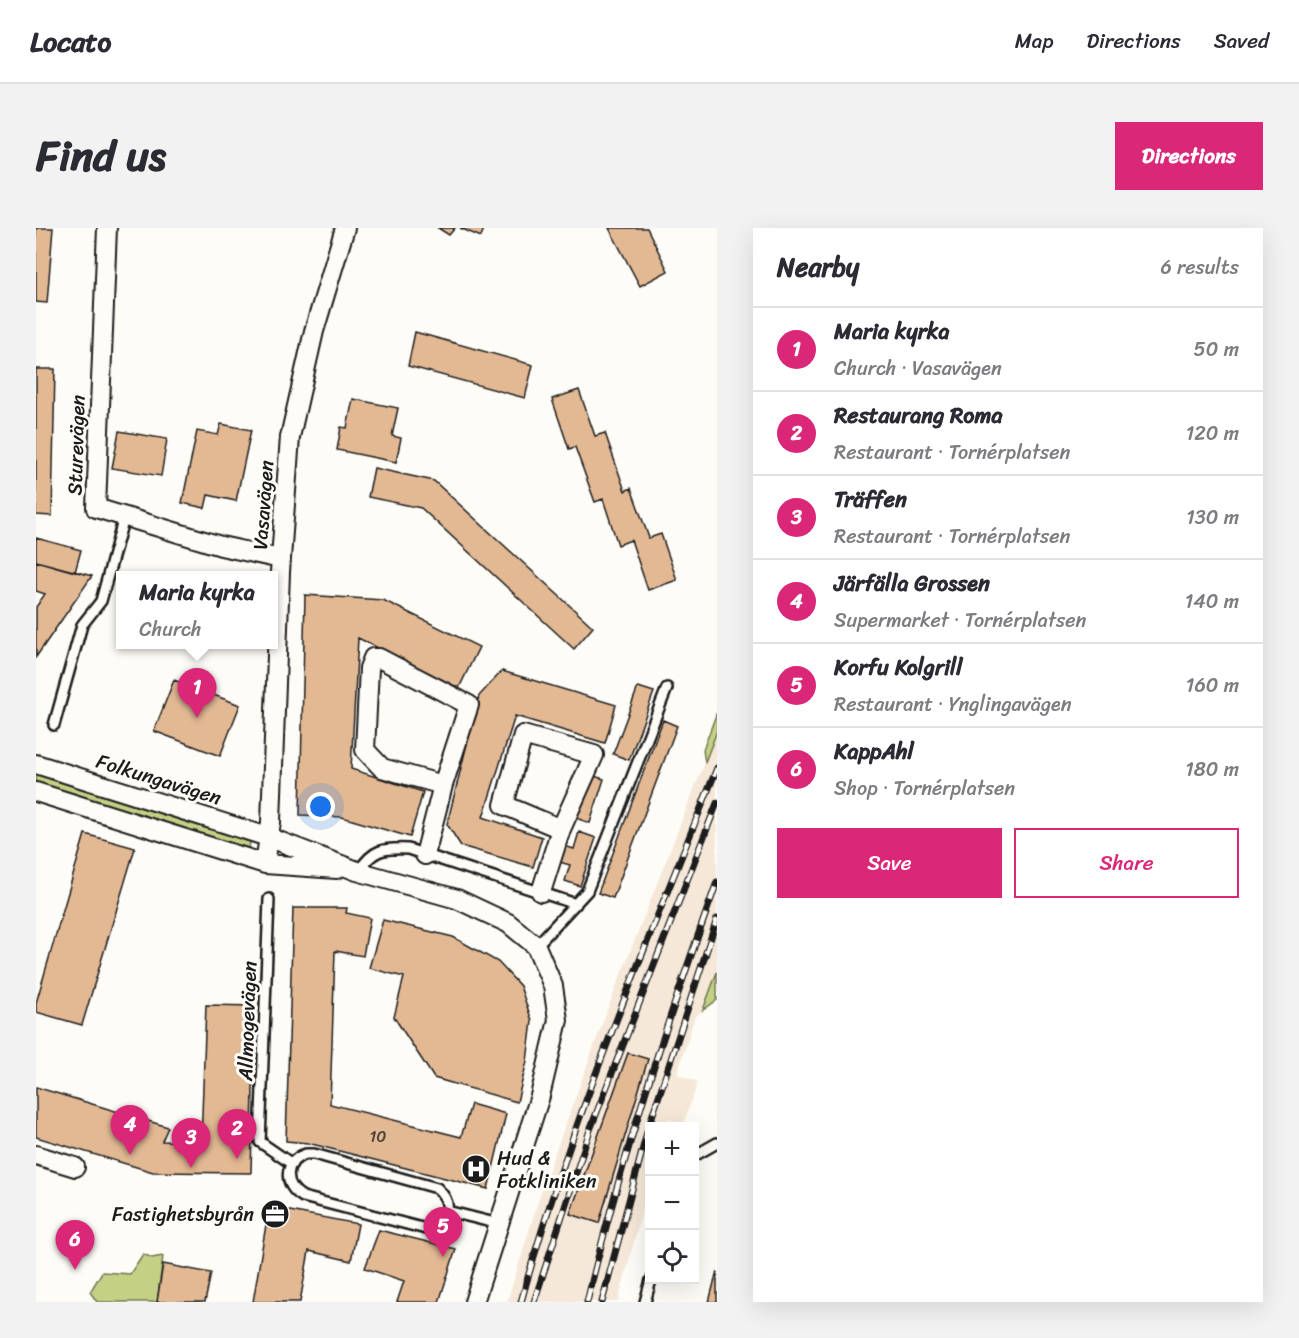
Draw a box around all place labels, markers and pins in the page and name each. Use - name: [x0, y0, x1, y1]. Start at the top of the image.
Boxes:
- pin: 1: [178, 668, 216, 718]
- pin: 4: [110, 1106, 149, 1155]
- pin: 2: [218, 1110, 256, 1159]
- pin: 3: [172, 1118, 210, 1168]
- place label: Hud & Fotkliniken: [497, 1141, 597, 1199]
- hospital icon: Hud & Fotkliniken: [460, 1153, 492, 1185]
- place label: Fastighetsbyrån: [112, 1197, 254, 1232]
- office icon: Fastighetsbyrån: [259, 1198, 291, 1230]
- pin: 5: [424, 1208, 462, 1257]
- pin: 6: [56, 1220, 94, 1270]

